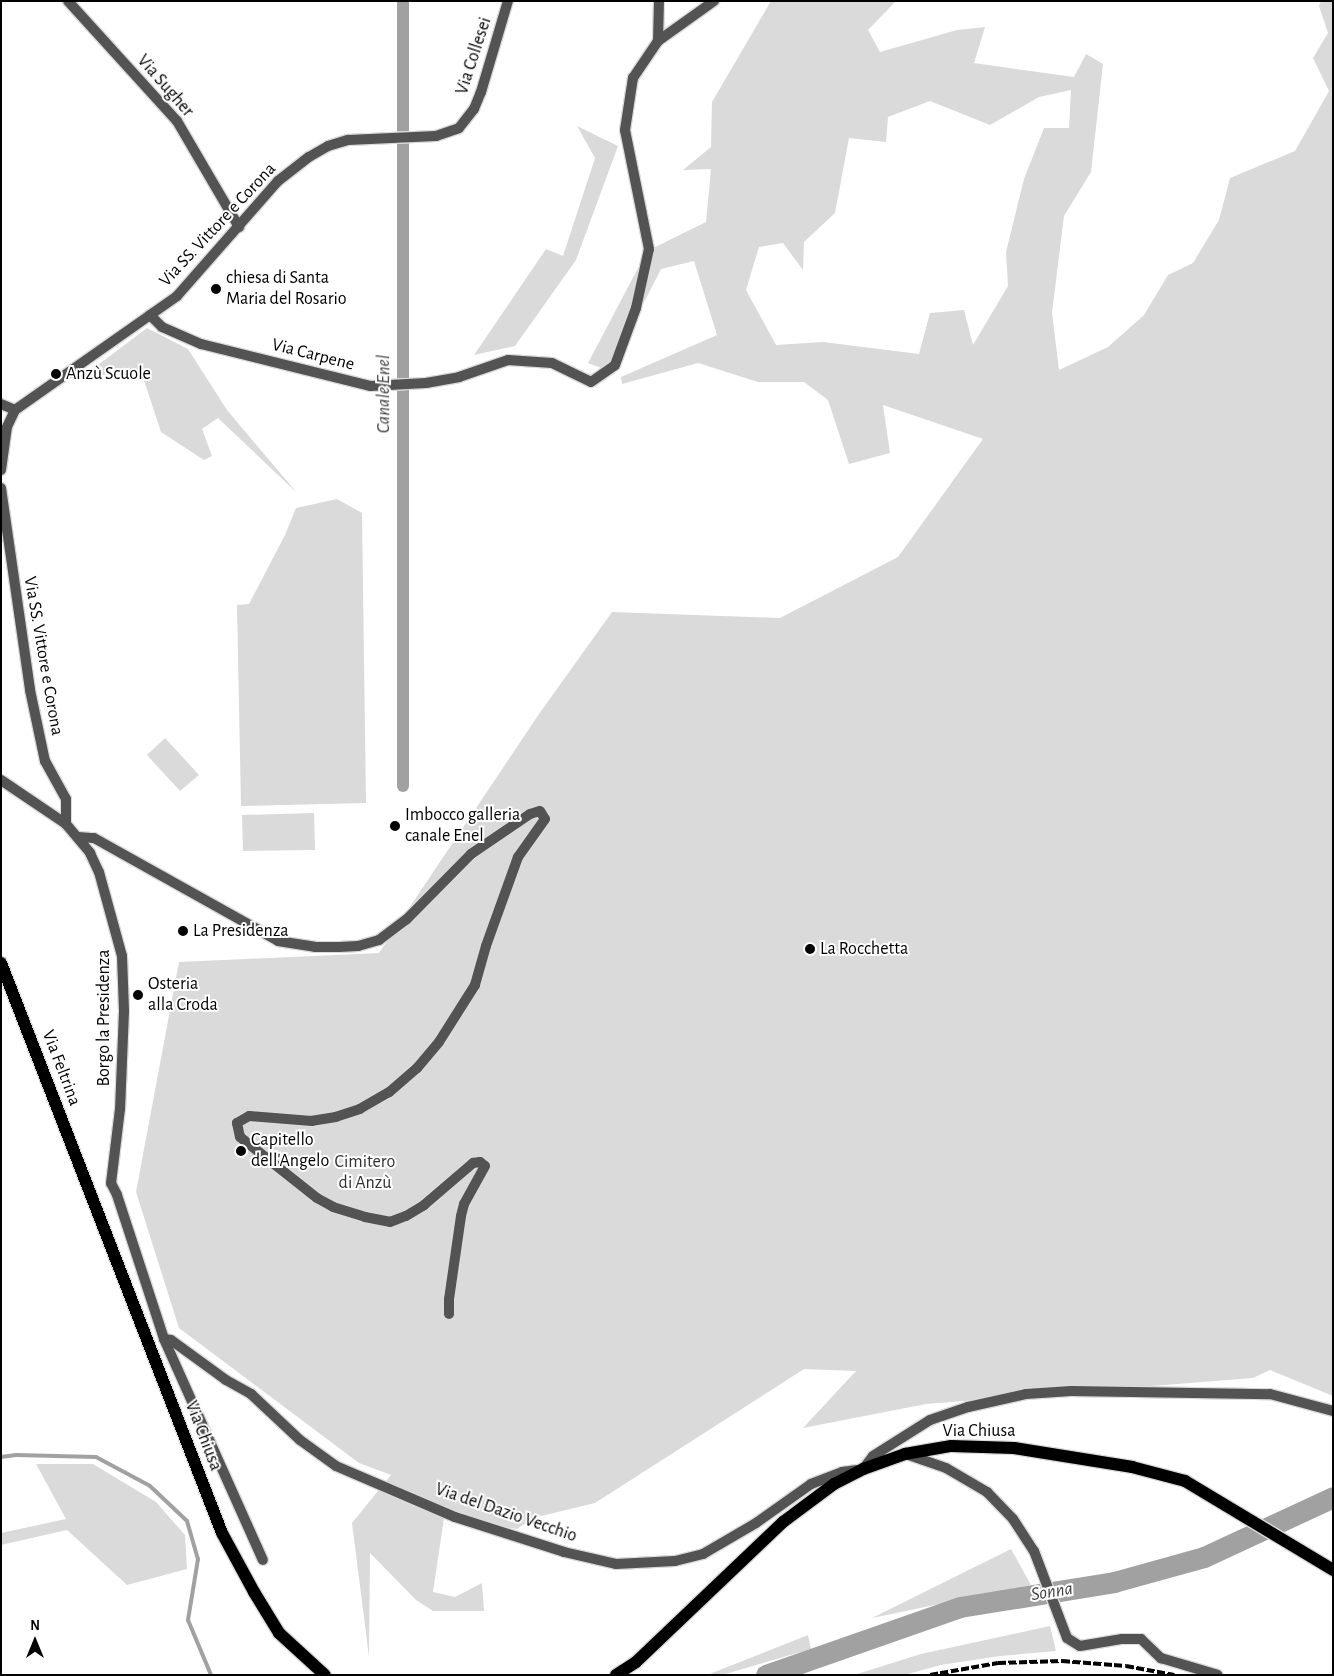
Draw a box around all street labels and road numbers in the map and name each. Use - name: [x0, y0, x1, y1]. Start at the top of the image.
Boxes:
- street label: Via Collesei: [451, 15, 497, 97]
- street label: Via Sugher: [132, 50, 198, 122]
- street label: Via SS. Vittore e Corona: [155, 159, 281, 291]
- street label: Via Carpene: [270, 334, 356, 376]
- street label: Via SS. Vittore e Corona: [18, 575, 68, 737]
- street label: Borgo la Presidenza: [93, 949, 115, 1087]
- street label: Via Feltrina: [37, 1027, 85, 1109]
- street label: Via Chiusa: [180, 1398, 226, 1474]
- street label: Via Chiusa: [942, 1420, 1016, 1442]
- street label: Via del Dazio Vecchio: [432, 1479, 580, 1547]

